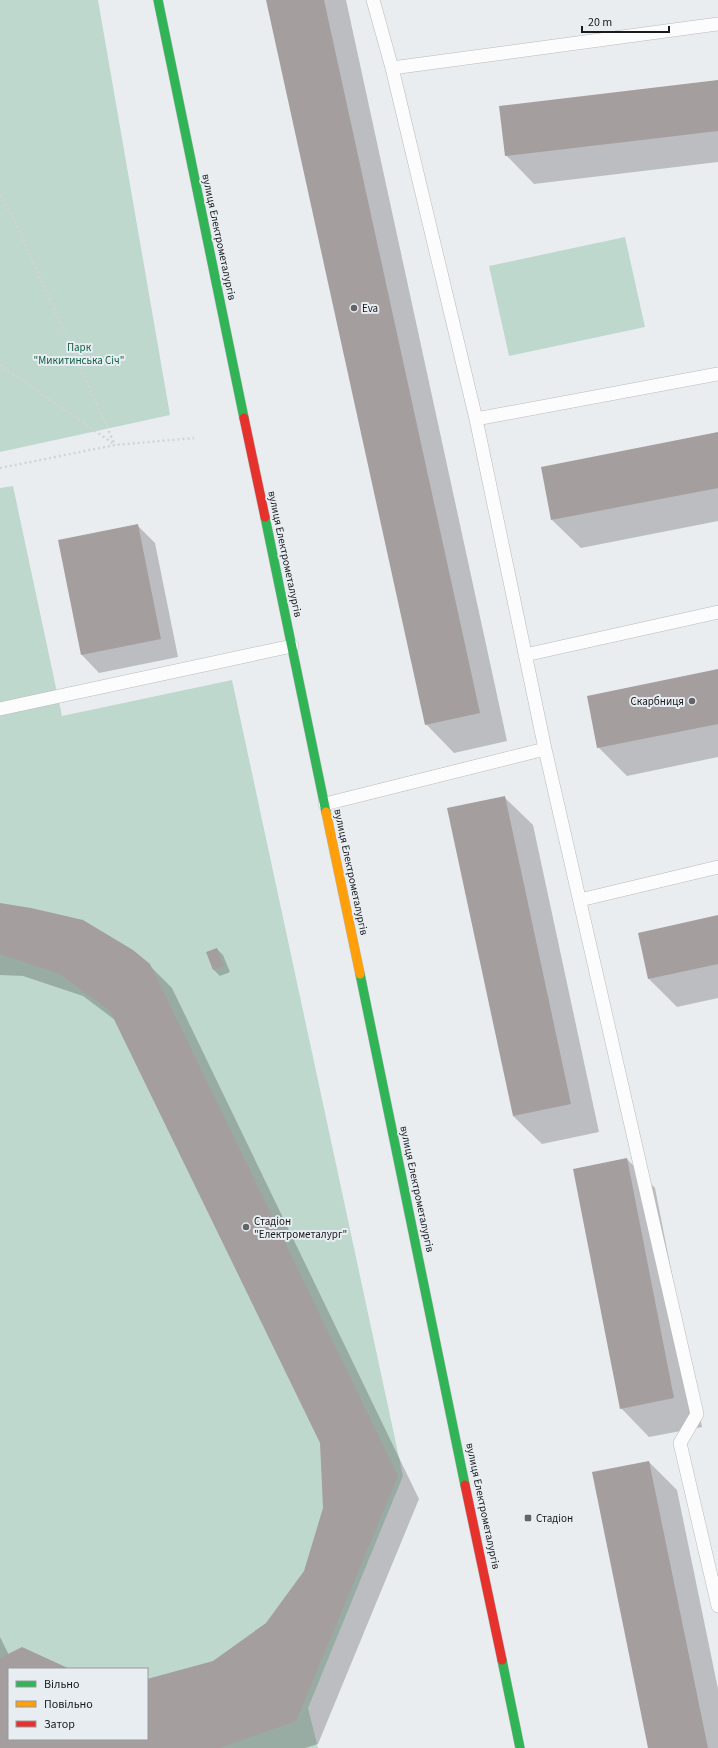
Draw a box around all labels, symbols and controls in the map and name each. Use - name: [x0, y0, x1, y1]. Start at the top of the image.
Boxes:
- scale bar: [582, 8, 669, 34]
- text: 20 m: [588, 14, 612, 31]
- street label: вулиця Електрометалургів: [198, 172, 240, 302]
- place label: Eva: [362, 301, 378, 316]
- marker: Eva: [349, 303, 359, 313]
- park label: Парк "Микитинська Січ": [34, 340, 124, 368]
- street label: вулиця Електрометалургів: [264, 489, 306, 619]
- place label: Скарбниця: [631, 694, 684, 709]
- marker: Скарбниця: [687, 696, 697, 706]
- street label: вулиця Електрометалургів: [330, 807, 372, 937]
- street label: вулиця Електрометалургів: [396, 1124, 438, 1254]
- place label: Стадіон "Електрометалург": [254, 1214, 347, 1242]
- marker: Стадіон "Електрометалург": [241, 1222, 251, 1232]
- street label: вулиця Електрометалургів: [462, 1441, 504, 1571]
- place label: Стадіон: [536, 1511, 573, 1526]
- marker: Стадіон: [523, 1513, 533, 1523]
- legend: [8, 1668, 148, 1740]
- text: Вільно: [44, 1676, 80, 1693]
- text: Повільно: [44, 1696, 93, 1713]
- text: Затор: [44, 1716, 75, 1733]

